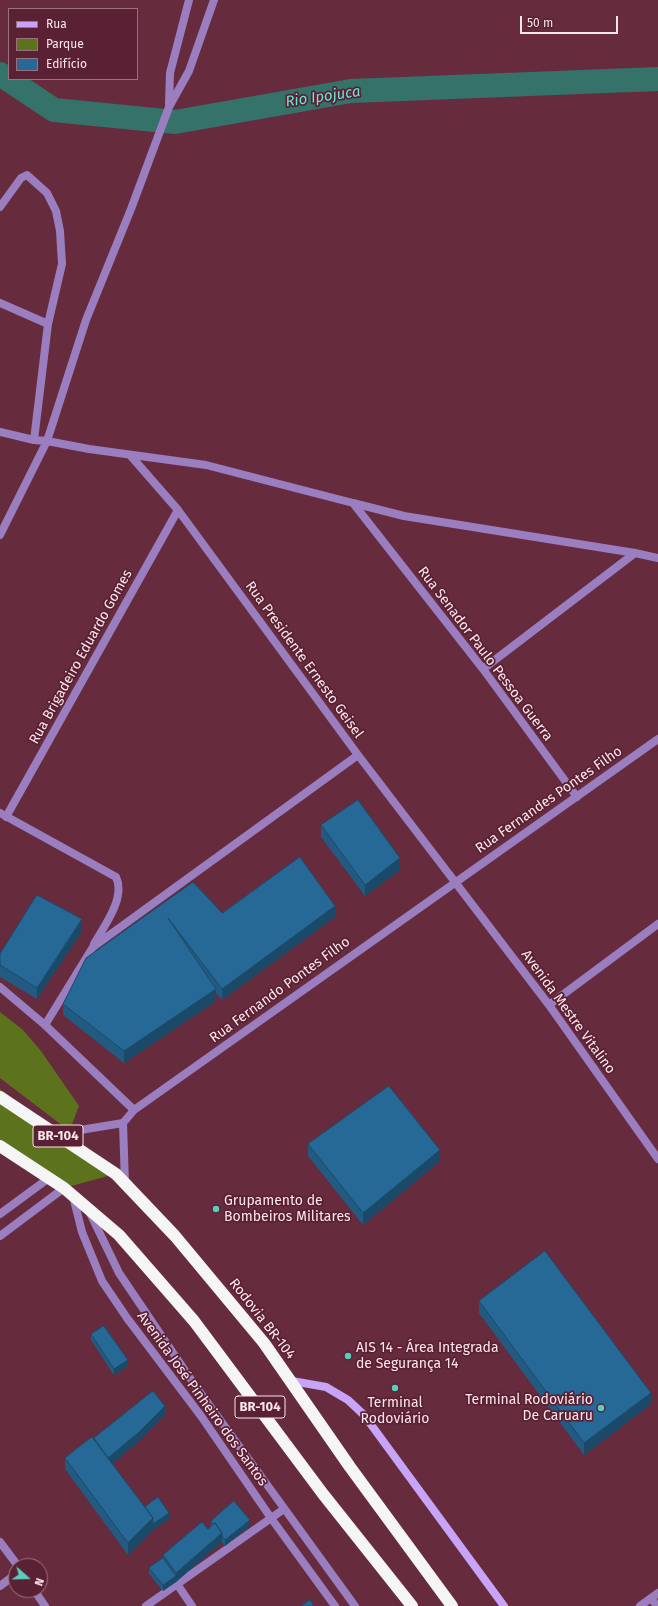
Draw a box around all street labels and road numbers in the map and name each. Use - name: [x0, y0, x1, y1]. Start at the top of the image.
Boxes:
- street label: Rua Senador Paulo Pessoa Guerra: [414, 564, 556, 744]
- street label: Rua Brigadeiro Eduardo Gomes: [26, 567, 136, 747]
- street label: Rua Presidente Ernesto Geisel: [241, 578, 367, 742]
- street label: Rua Fernandes Pontes Filho: [472, 743, 626, 857]
- street label: Rua Fernando Pontes Filho: [207, 933, 353, 1047]
- street label: Avenida Mestre Vitalino: [517, 947, 619, 1077]
- road number: BR-104: [33, 1125, 83, 1147]
- street label: Rodovia BR-104: [225, 1275, 299, 1363]
- street label: Avenida José Pinheiro dos Santos: [133, 1309, 271, 1489]
- road number: BR-104: [235, 1396, 285, 1418]

